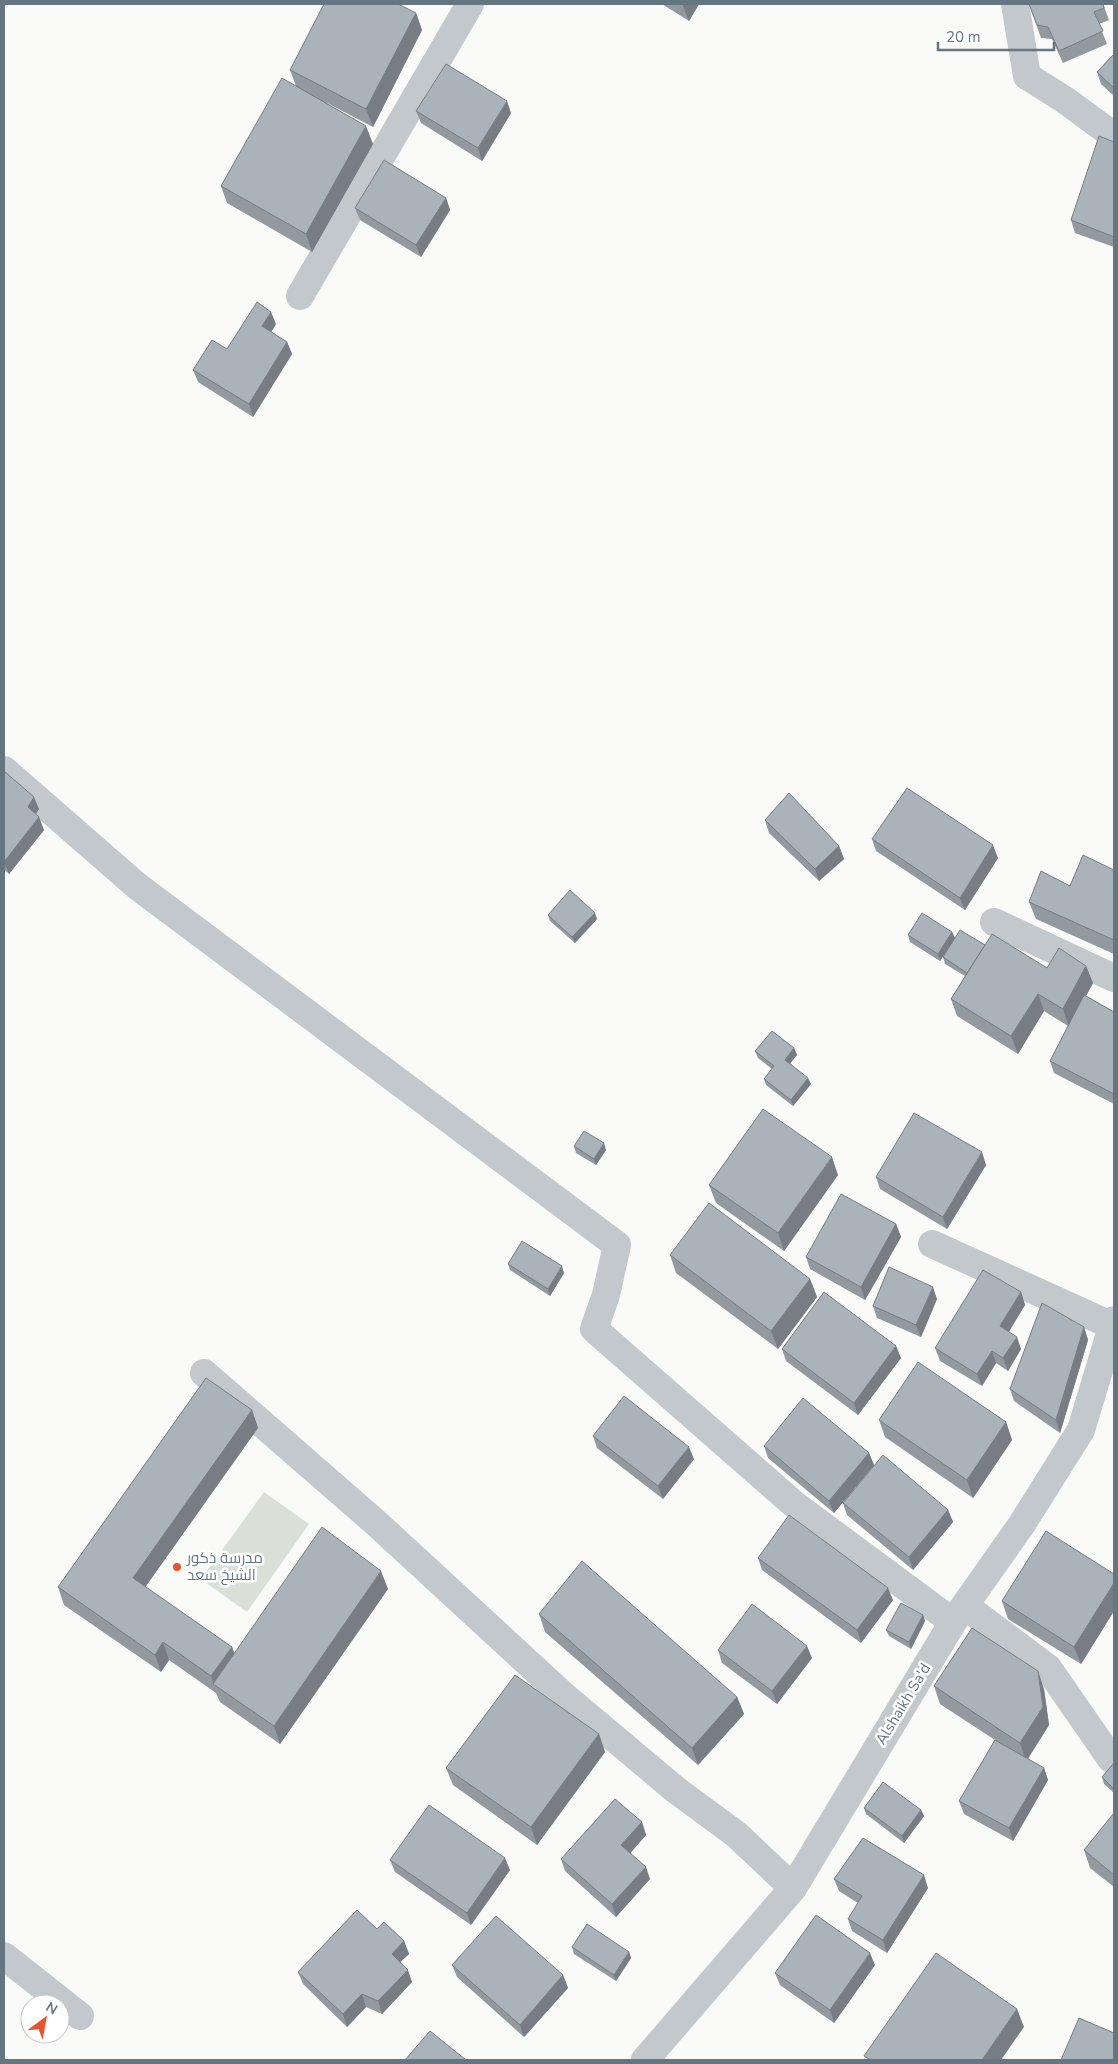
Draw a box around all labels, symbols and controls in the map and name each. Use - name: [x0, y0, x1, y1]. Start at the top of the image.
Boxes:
- scale bar: [938, 20, 1054, 52]
- text: 20 m: [946, 27, 981, 47]
- place label: مدرسة ذكور الشيخ سعد: [186, 1548, 263, 1586]
- marker: مدرسة ذكور الشيخ سعد: [171, 1561, 183, 1573]
- street label: Alshaikh Sa'd: [871, 1660, 935, 1748]
- north arrow: [20, 1994, 70, 2044]
- text: N: [42, 1998, 61, 2019]

